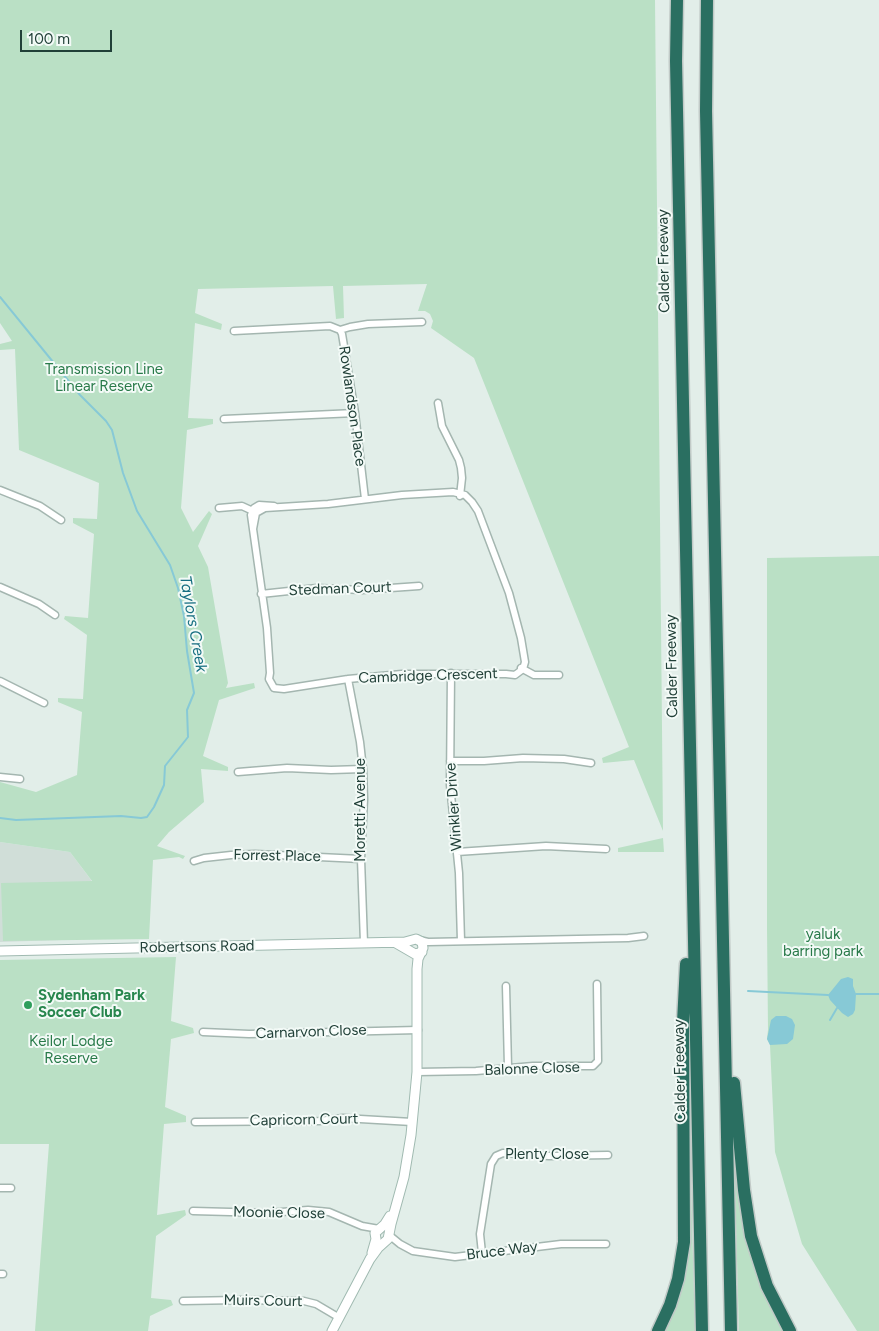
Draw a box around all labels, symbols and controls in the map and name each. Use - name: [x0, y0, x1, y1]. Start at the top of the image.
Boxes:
- scale bar: [22, 20, 115, 52]
- text: 100 m: [28, 30, 70, 48]
- street label: Calder Freeway: [654, 209, 674, 313]
- street label: Rowlandson Place: [335, 345, 369, 467]
- park label: Transmission Line Linear Reserve: [45, 361, 163, 396]
- water label: Taylors Creek: [175, 574, 211, 674]
- street label: Stedman Court: [288, 578, 392, 600]
- street label: Calder Freeway: [662, 614, 682, 718]
- street label: Cambridge Crescent: [358, 665, 498, 687]
- street label: Moretti Avenue: [352, 758, 370, 862]
- street label: Winkler Drive: [442, 762, 466, 852]
- street label: Forrest Place: [233, 846, 321, 866]
- park label: yaluk barring park: [783, 926, 863, 961]
- street label: Robertsons Road: [139, 937, 255, 957]
- place label: Sydenham Park Soccer Club: [38, 987, 145, 1022]
- marker: Sydenham Park Soccer Club: [22, 999, 34, 1011]
- street label: Calder Freeway: [670, 1019, 690, 1123]
- street label: Carnarvon Close: [255, 1021, 367, 1043]
- park label: Keilor Lodge Reserve: [29, 1033, 113, 1068]
- street label: Balonne Close: [484, 1058, 580, 1080]
- street label: Capricorn Court: [250, 1110, 358, 1130]
- street label: Plenty Close: [505, 1146, 589, 1164]
- street label: Moonie Close: [233, 1203, 325, 1223]
- street label: Bruce Way: [465, 1238, 539, 1264]
- street label: Muirs Court: [223, 1291, 303, 1311]

